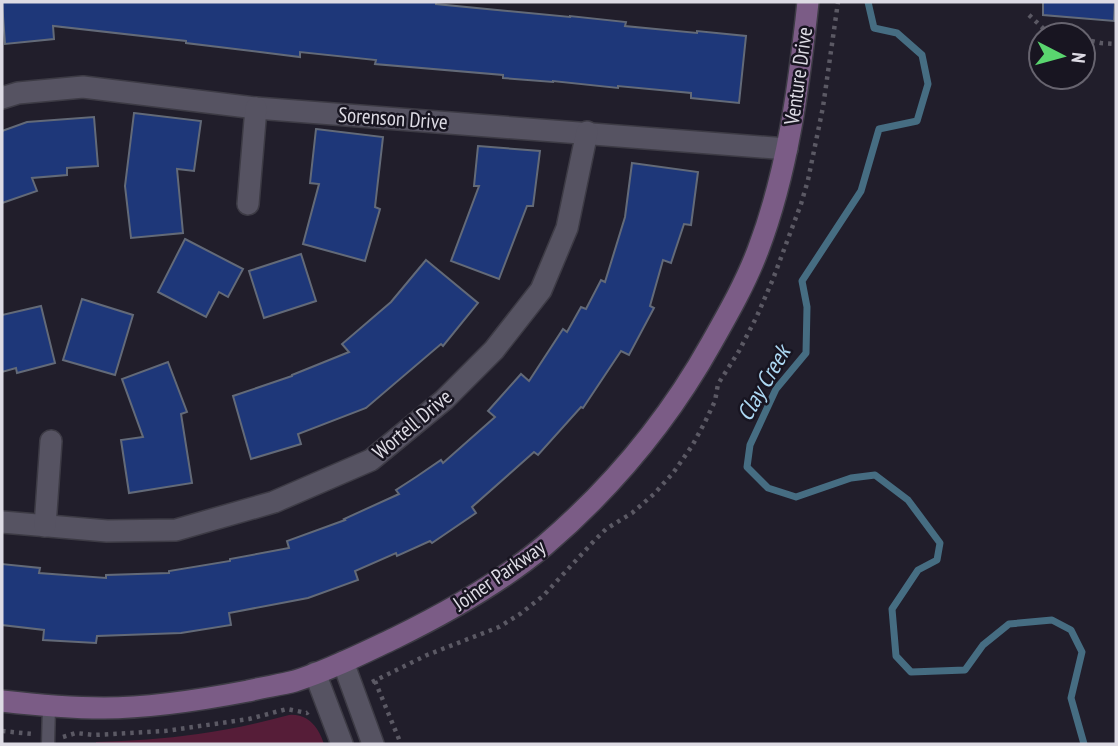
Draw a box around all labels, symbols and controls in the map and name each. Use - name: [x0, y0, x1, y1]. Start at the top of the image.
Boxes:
- north arrow: [1027, 21, 1097, 91]
- street label: Venture Drive: [778, 25, 818, 128]
- text: N: [1066, 51, 1091, 64]
- street label: Sorenson Drive: [337, 101, 449, 135]
- water label: Clay Creek: [730, 337, 798, 426]
- street label: Wortell Drive: [367, 383, 457, 465]
- street label: Joiner Parkway: [447, 533, 551, 617]

